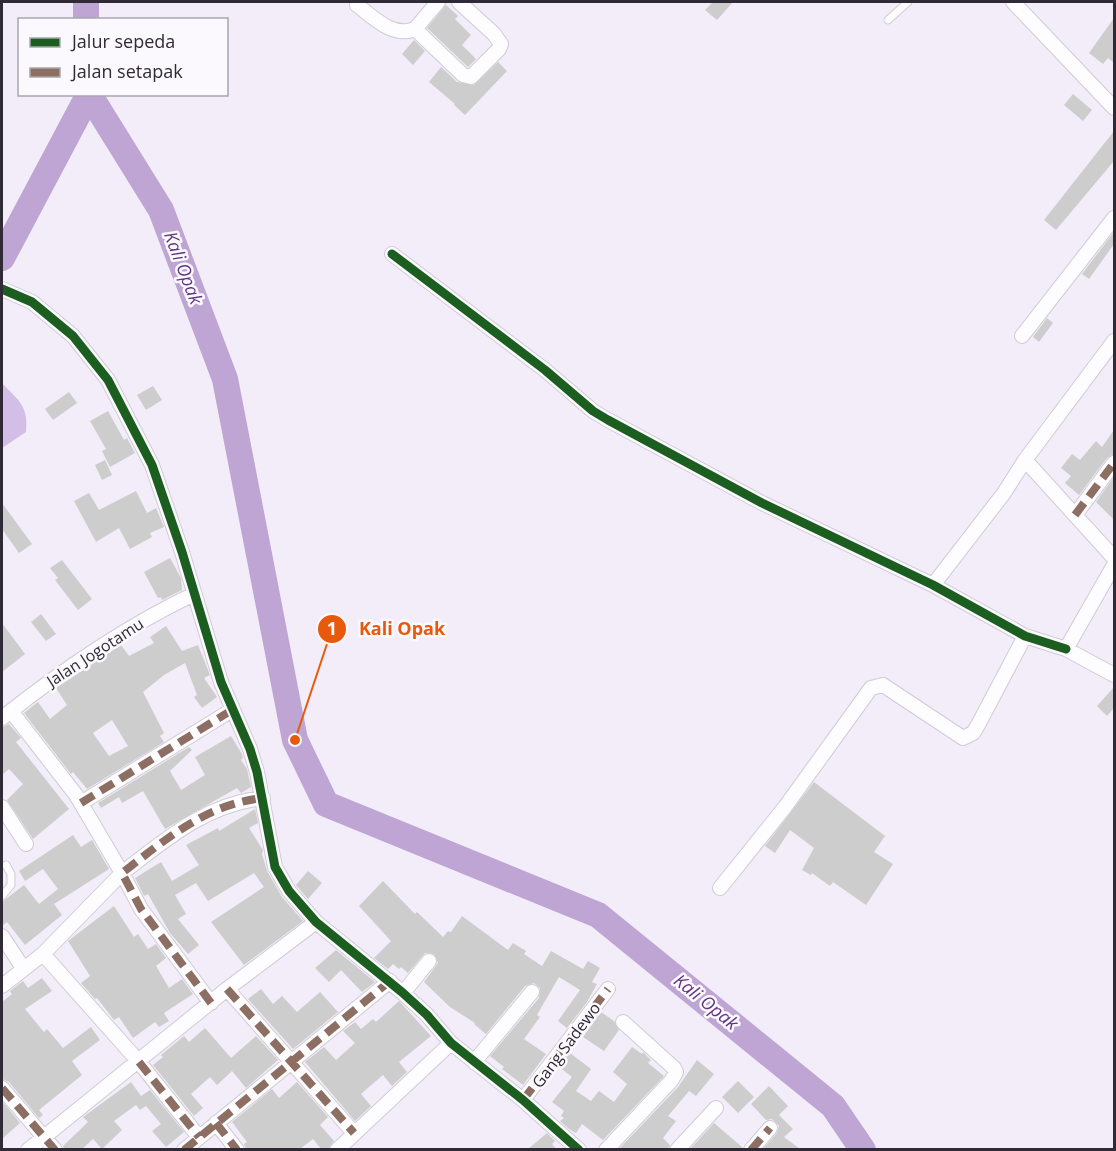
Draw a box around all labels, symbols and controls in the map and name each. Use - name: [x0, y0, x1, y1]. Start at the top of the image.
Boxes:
- legend: [18, 18, 228, 96]
- text: Jalur sepeda: [70, 29, 175, 53]
- text: Jalan setapak: [70, 59, 183, 83]
- water label: Kali Opak: [159, 228, 209, 309]
- callout: Kali Opak: [317, 611, 457, 647]
- street label: Jalan Jogotamu: [41, 612, 148, 693]
- text: 1: [327, 616, 337, 640]
- text: Kali Opak: [359, 616, 446, 640]
- water label: Kali Opak: [669, 968, 745, 1035]
- street label: Gang Sadewo: [527, 998, 605, 1092]

